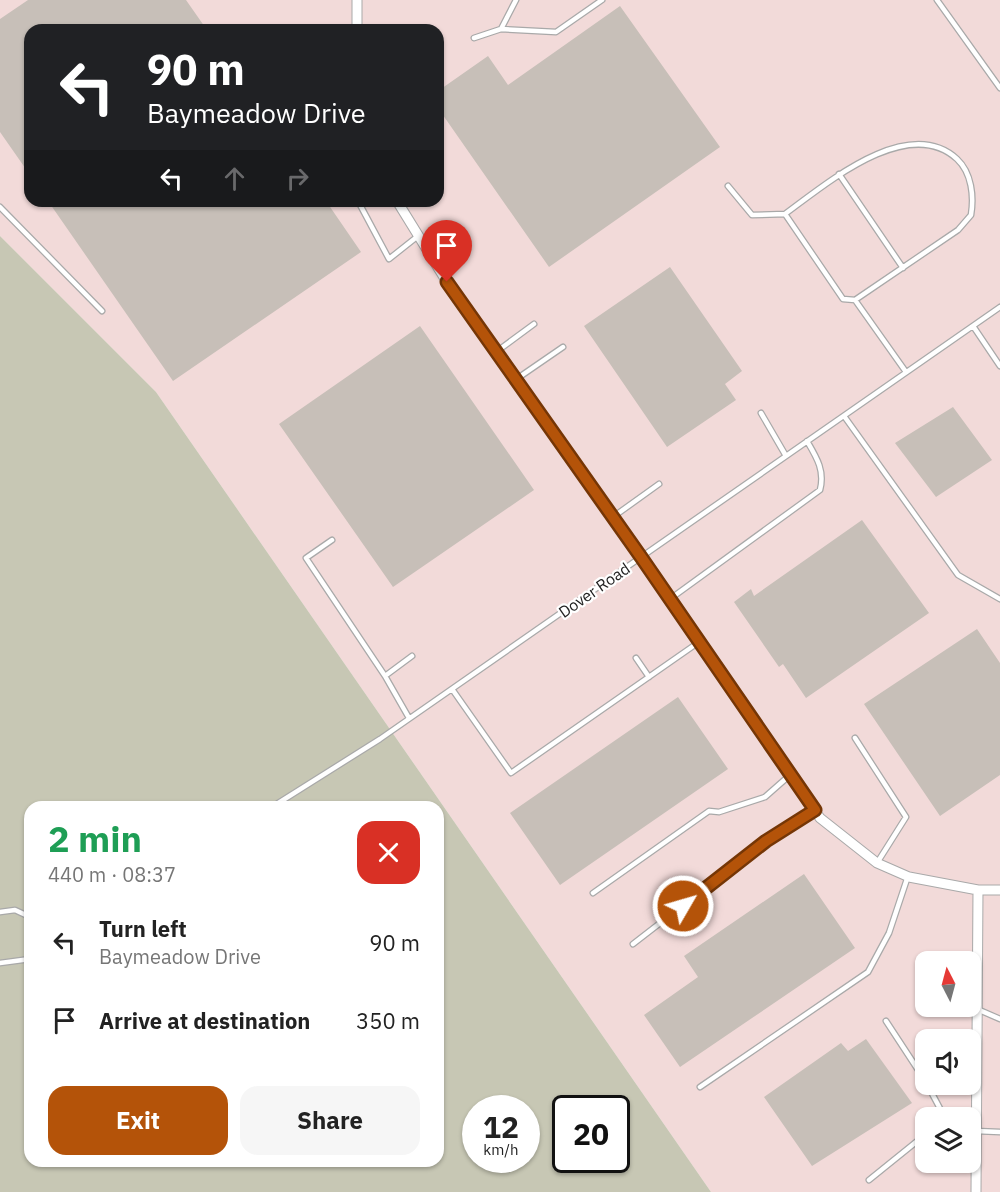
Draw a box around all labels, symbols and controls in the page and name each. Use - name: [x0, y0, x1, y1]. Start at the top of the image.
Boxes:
- text: 90 m: [147, 42, 245, 97]
- icon: left: [48, 48, 126, 126]
- text: Baymeadow Drive: [147, 95, 366, 130]
- icon: left: [155, 162, 188, 195]
- icon: ahead: [218, 162, 251, 195]
- icon: right: [281, 162, 314, 195]
- pin: [421, 220, 472, 282]
- icon: arrive: [430, 229, 463, 262]
- street label: Dover Road: [554, 558, 634, 622]
- text: 2 min: [48, 815, 142, 862]
- button: close: [357, 821, 420, 884]
- text: 440 m · 08:37: [48, 861, 176, 888]
- position arrow: [651, 874, 715, 938]
- text: Turn left: [99, 914, 187, 943]
- icon: left: [48, 926, 81, 959]
- text: 90 m: [369, 928, 420, 957]
- text: Baymeadow Drive: [99, 943, 261, 970]
- north arrow: [915, 951, 981, 1017]
- map controls: [915, 951, 981, 1173]
- icon: arrive: [48, 1004, 81, 1037]
- text: Arrive at destination: [99, 1006, 310, 1035]
- text: 350 m: [356, 1006, 420, 1035]
- button: sound: [915, 1029, 981, 1095]
- button: Exit: [48, 1086, 228, 1155]
- button: Share: [240, 1086, 420, 1155]
- speed limit sign: 20: [552, 1095, 630, 1173]
- text: 12: [483, 1107, 519, 1146]
- button: layers: [915, 1107, 981, 1173]
- text: km/h: [483, 1140, 519, 1159]

